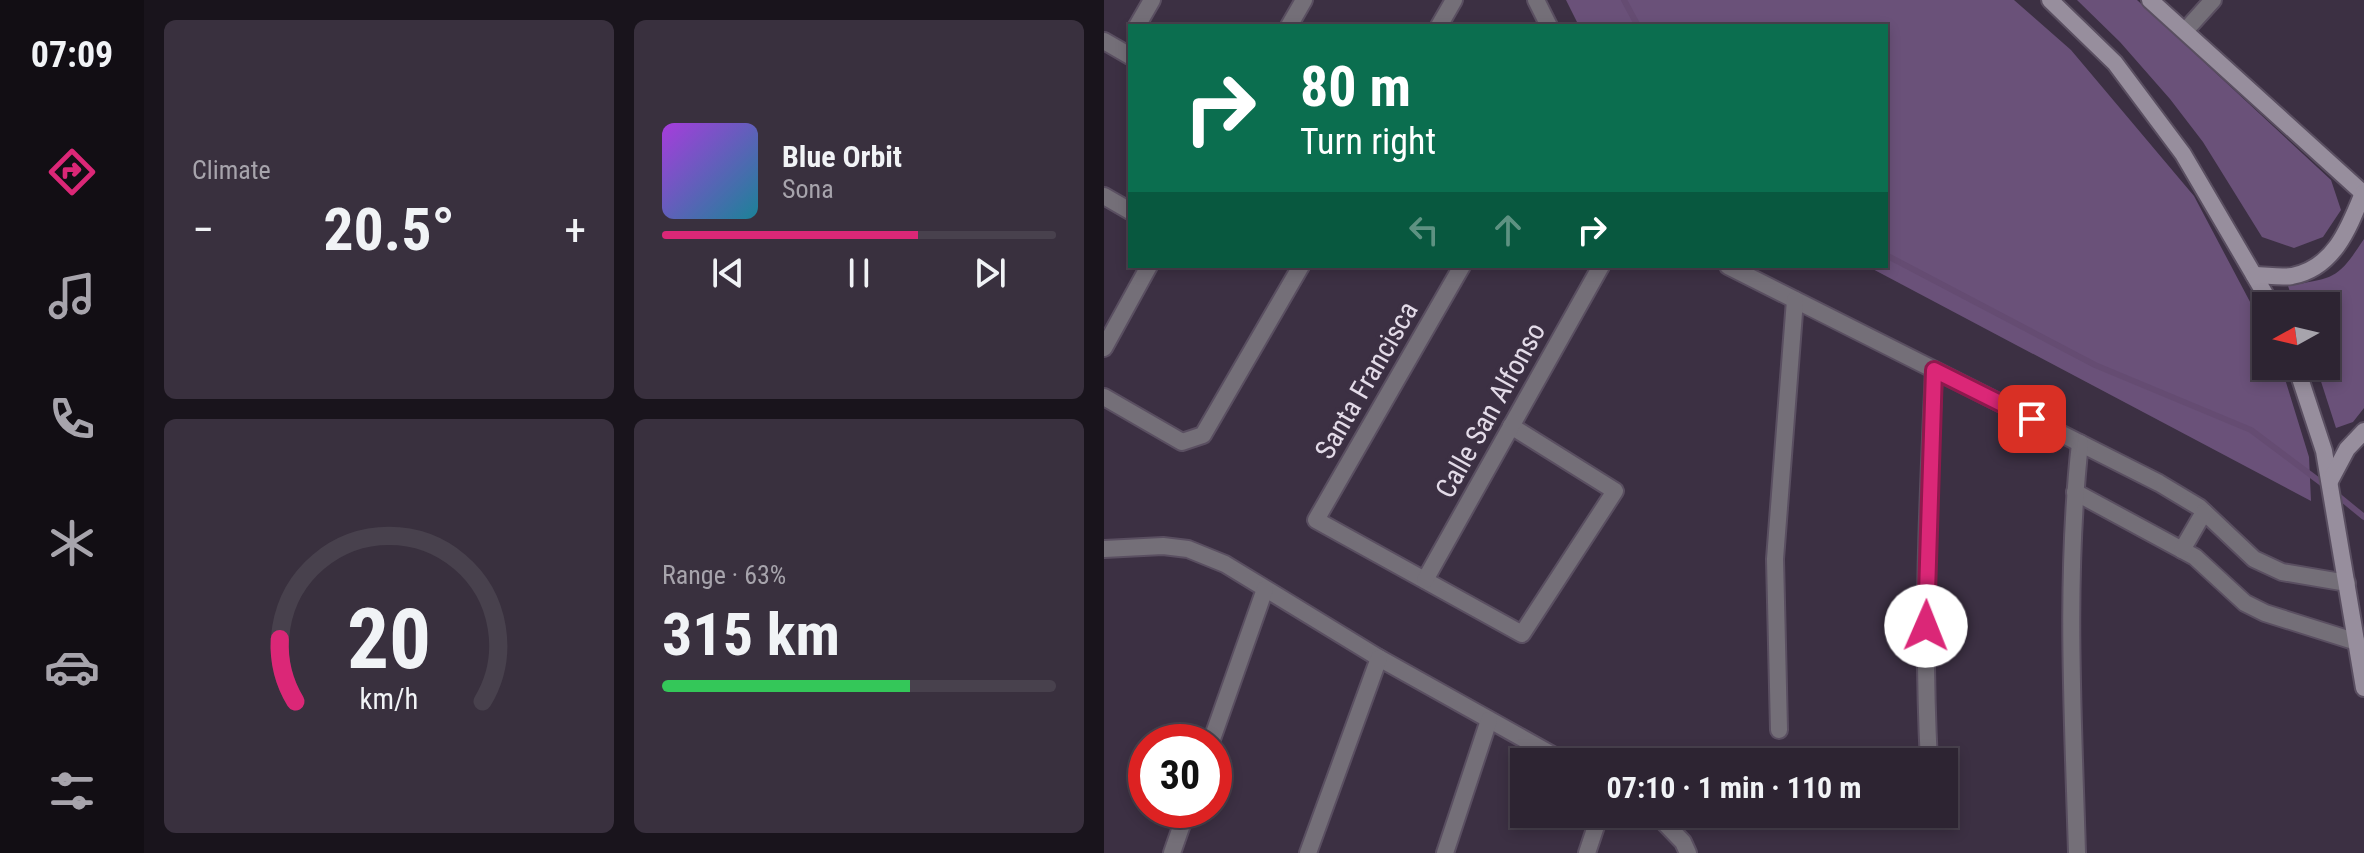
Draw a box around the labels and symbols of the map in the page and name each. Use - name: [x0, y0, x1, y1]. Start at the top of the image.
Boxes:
- north arrow: [2252, 292, 2340, 380]
- street label: Santa Francisca: [1308, 296, 1425, 465]
- street label: Calle San Alfonso: [1429, 317, 1552, 504]
- pin: [1998, 385, 2066, 453]
- position arrow: [1884, 584, 1968, 668]
- speed limit sign: 30: [1128, 724, 1232, 828]

